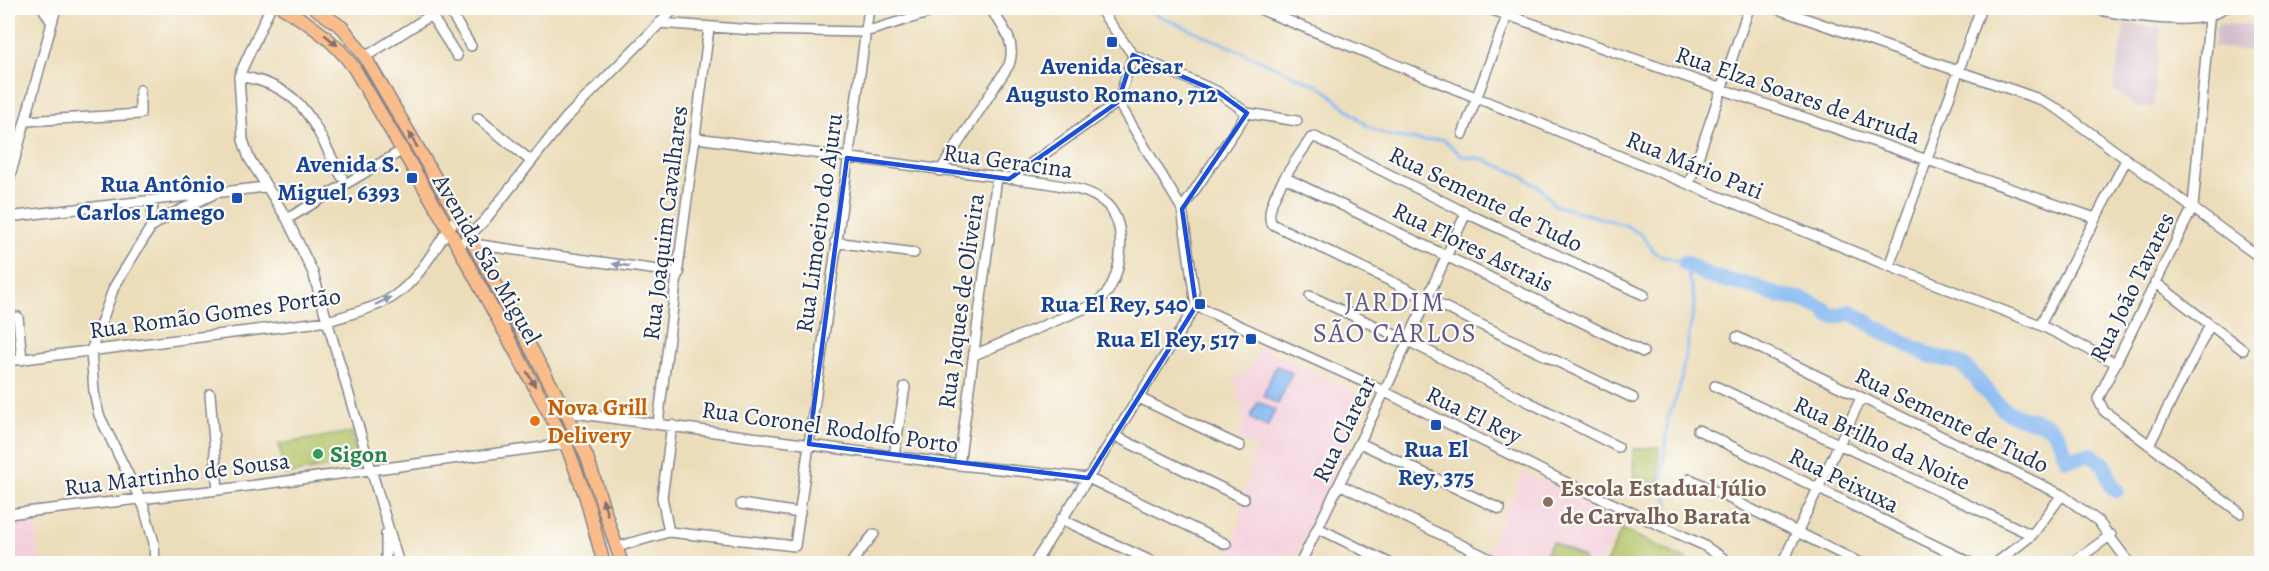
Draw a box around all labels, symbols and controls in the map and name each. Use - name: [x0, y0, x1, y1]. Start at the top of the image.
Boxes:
- one-way arrow: [323, 34, 339, 47]
- marker: Avenida Cesar Augusto Romano, 712: [1105, 35, 1119, 49]
- street label: Rua Elza Soares de Arruda: [1671, 38, 1925, 152]
- place label: Avenida Cesar Augusto Romano, 712: [1005, 50, 1218, 110]
- street label: Rua Joaquim Cavalhares: [635, 104, 695, 342]
- street label: Rua Limoeiro do Ajuru: [788, 111, 850, 335]
- street label: Rua Mário Pati: [1622, 123, 1768, 207]
- one-way arrow: [408, 132, 419, 148]
- street label: Rua Geracina: [941, 136, 1076, 186]
- street label: Rua Semente de Tudo: [1384, 138, 1588, 260]
- place label: Avenida S. Miguel, 6393: [277, 148, 400, 208]
- street label: Avenida São Miguel: [425, 167, 549, 350]
- place label: Rua Antônio Carlos Lamego: [77, 168, 225, 228]
- marker: Avenida S. Miguel, 6393: [405, 171, 419, 185]
- street label: Rua Jaques de Oliveira: [930, 190, 992, 411]
- marker: Rua Antônio Carlos Lamego: [230, 191, 244, 205]
- street label: Rua Flores Astrais: [1387, 194, 1559, 300]
- street label: Rua João Tavares: [2082, 207, 2182, 367]
- one-way arrow: [611, 260, 630, 269]
- street label: Rua Romão Gomes Portão: [87, 280, 343, 346]
- district label: JARDIM SÃO CARLOS: [1313, 284, 1477, 351]
- place label: Rua El Rey, 540: [1040, 288, 1188, 320]
- one-way arrow: [374, 297, 391, 306]
- marker: Rua El Rey, 540: [1193, 297, 1207, 311]
- place label: Rua El Rey, 517: [1096, 323, 1240, 355]
- marker: Rua El Rey, 517: [1244, 332, 1258, 346]
- street label: Rua Semente de Tudo: [1850, 359, 2054, 481]
- one-way arrow: [526, 370, 536, 387]
- street label: Rua Clarear: [1304, 370, 1384, 488]
- street label: Rua El Rey: [1421, 378, 1528, 452]
- street label: Rua Brilho da Noite: [1789, 388, 1975, 498]
- place label: Nova Grill Delivery: [547, 391, 648, 451]
- street label: Rua Coronel Rodolfo Porto: [700, 393, 960, 461]
- marker: Nova Grill Delivery: [528, 414, 542, 428]
- marker: Rua El Rey, 375: [1429, 418, 1443, 432]
- place label: Rua El Rey, 375: [1398, 433, 1474, 493]
- place label: Sigon: [330, 438, 388, 470]
- street label: Rua Peixuxa: [1784, 440, 1905, 521]
- street label: Rua Martinho de Sousa: [62, 444, 292, 504]
- marker: Sigon: [311, 447, 325, 461]
- place label: Escola Estadual Júlio de Carvalho Barata: [1560, 472, 1767, 532]
- marker: Escola Estadual Júlio de Carvalho Barata: [1541, 495, 1555, 509]
- one-way arrow: [599, 498, 609, 516]

